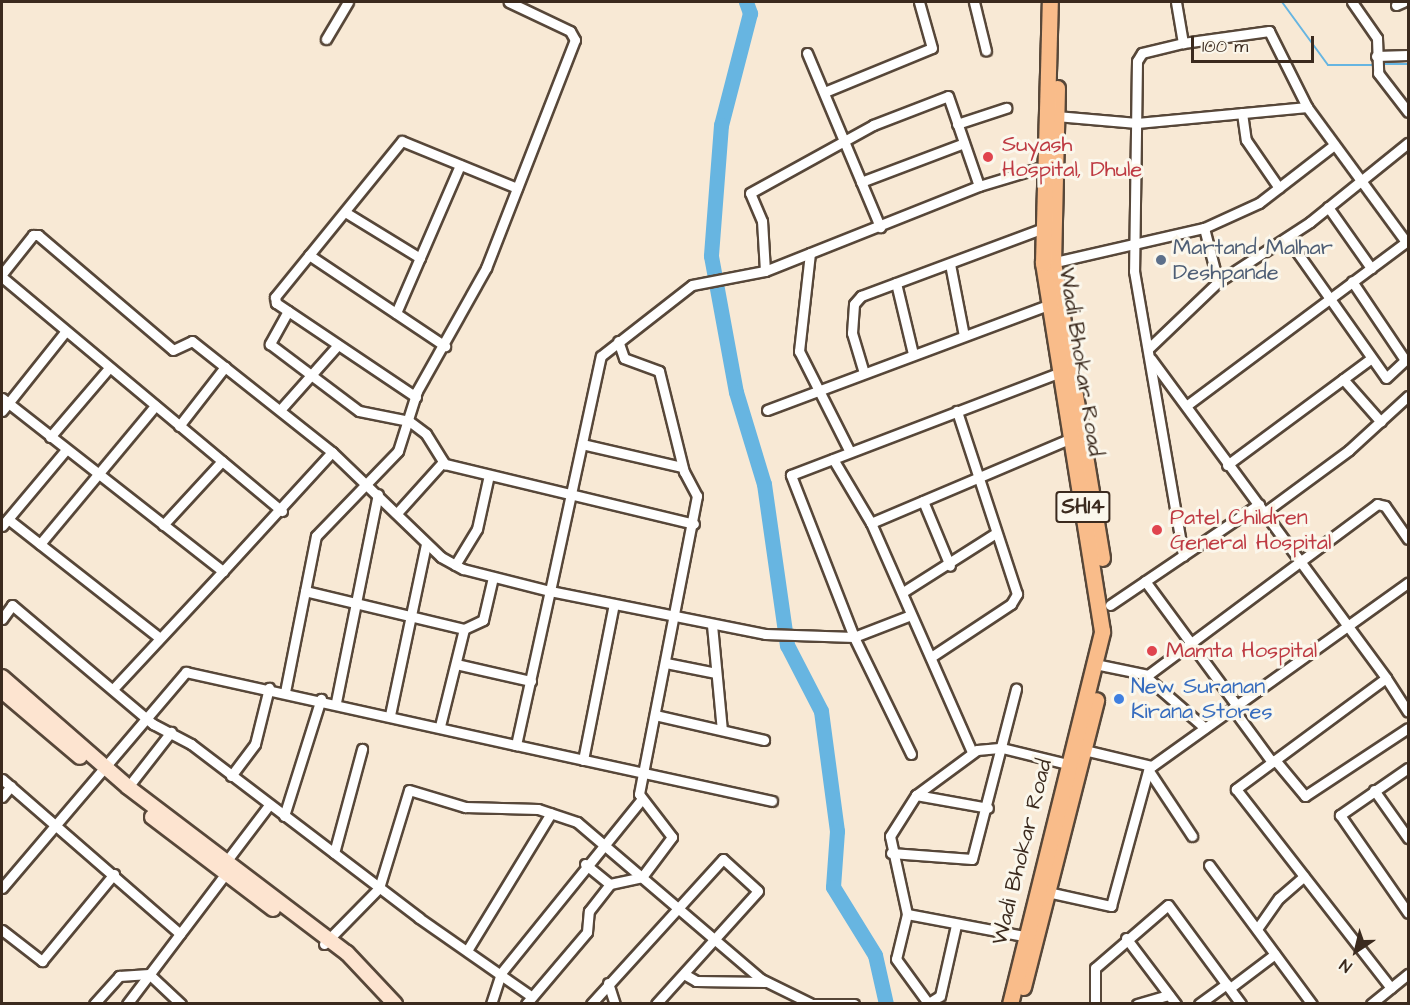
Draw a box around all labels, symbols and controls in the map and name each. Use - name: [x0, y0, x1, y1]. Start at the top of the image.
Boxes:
- scale bar: [1194, 24, 1317, 62]
- text: 100 m: [1202, 34, 1248, 59]
- place label: Suyash Hospital, Dhule: [1002, 131, 1142, 182]
- marker: Suyash Hospital, Dhule: [979, 148, 997, 166]
- place label: Martand Malhar Deshpande: [1173, 234, 1333, 286]
- marker: Martand Malhar Deshpande: [1154, 253, 1168, 267]
- street label: Wadi Bhokar Road: [1053, 266, 1109, 458]
- road number: SH14: [1054, 489, 1112, 525]
- place label: Patel Children General Hospital: [1170, 504, 1331, 556]
- marker: Patel Children General Hospital: [1148, 521, 1166, 539]
- place label: Mamta Hospital: [1166, 638, 1317, 664]
- marker: Mamta Hospital: [1143, 642, 1161, 660]
- place label: New Suranan Kirana Stores: [1131, 673, 1272, 724]
- marker: New Suranan Kirana Stores: [1112, 692, 1126, 706]
- street label: Wadi Bhokar Road: [986, 756, 1058, 948]
- north arrow: [1326, 921, 1386, 981]
- text: N: [1335, 954, 1356, 978]

